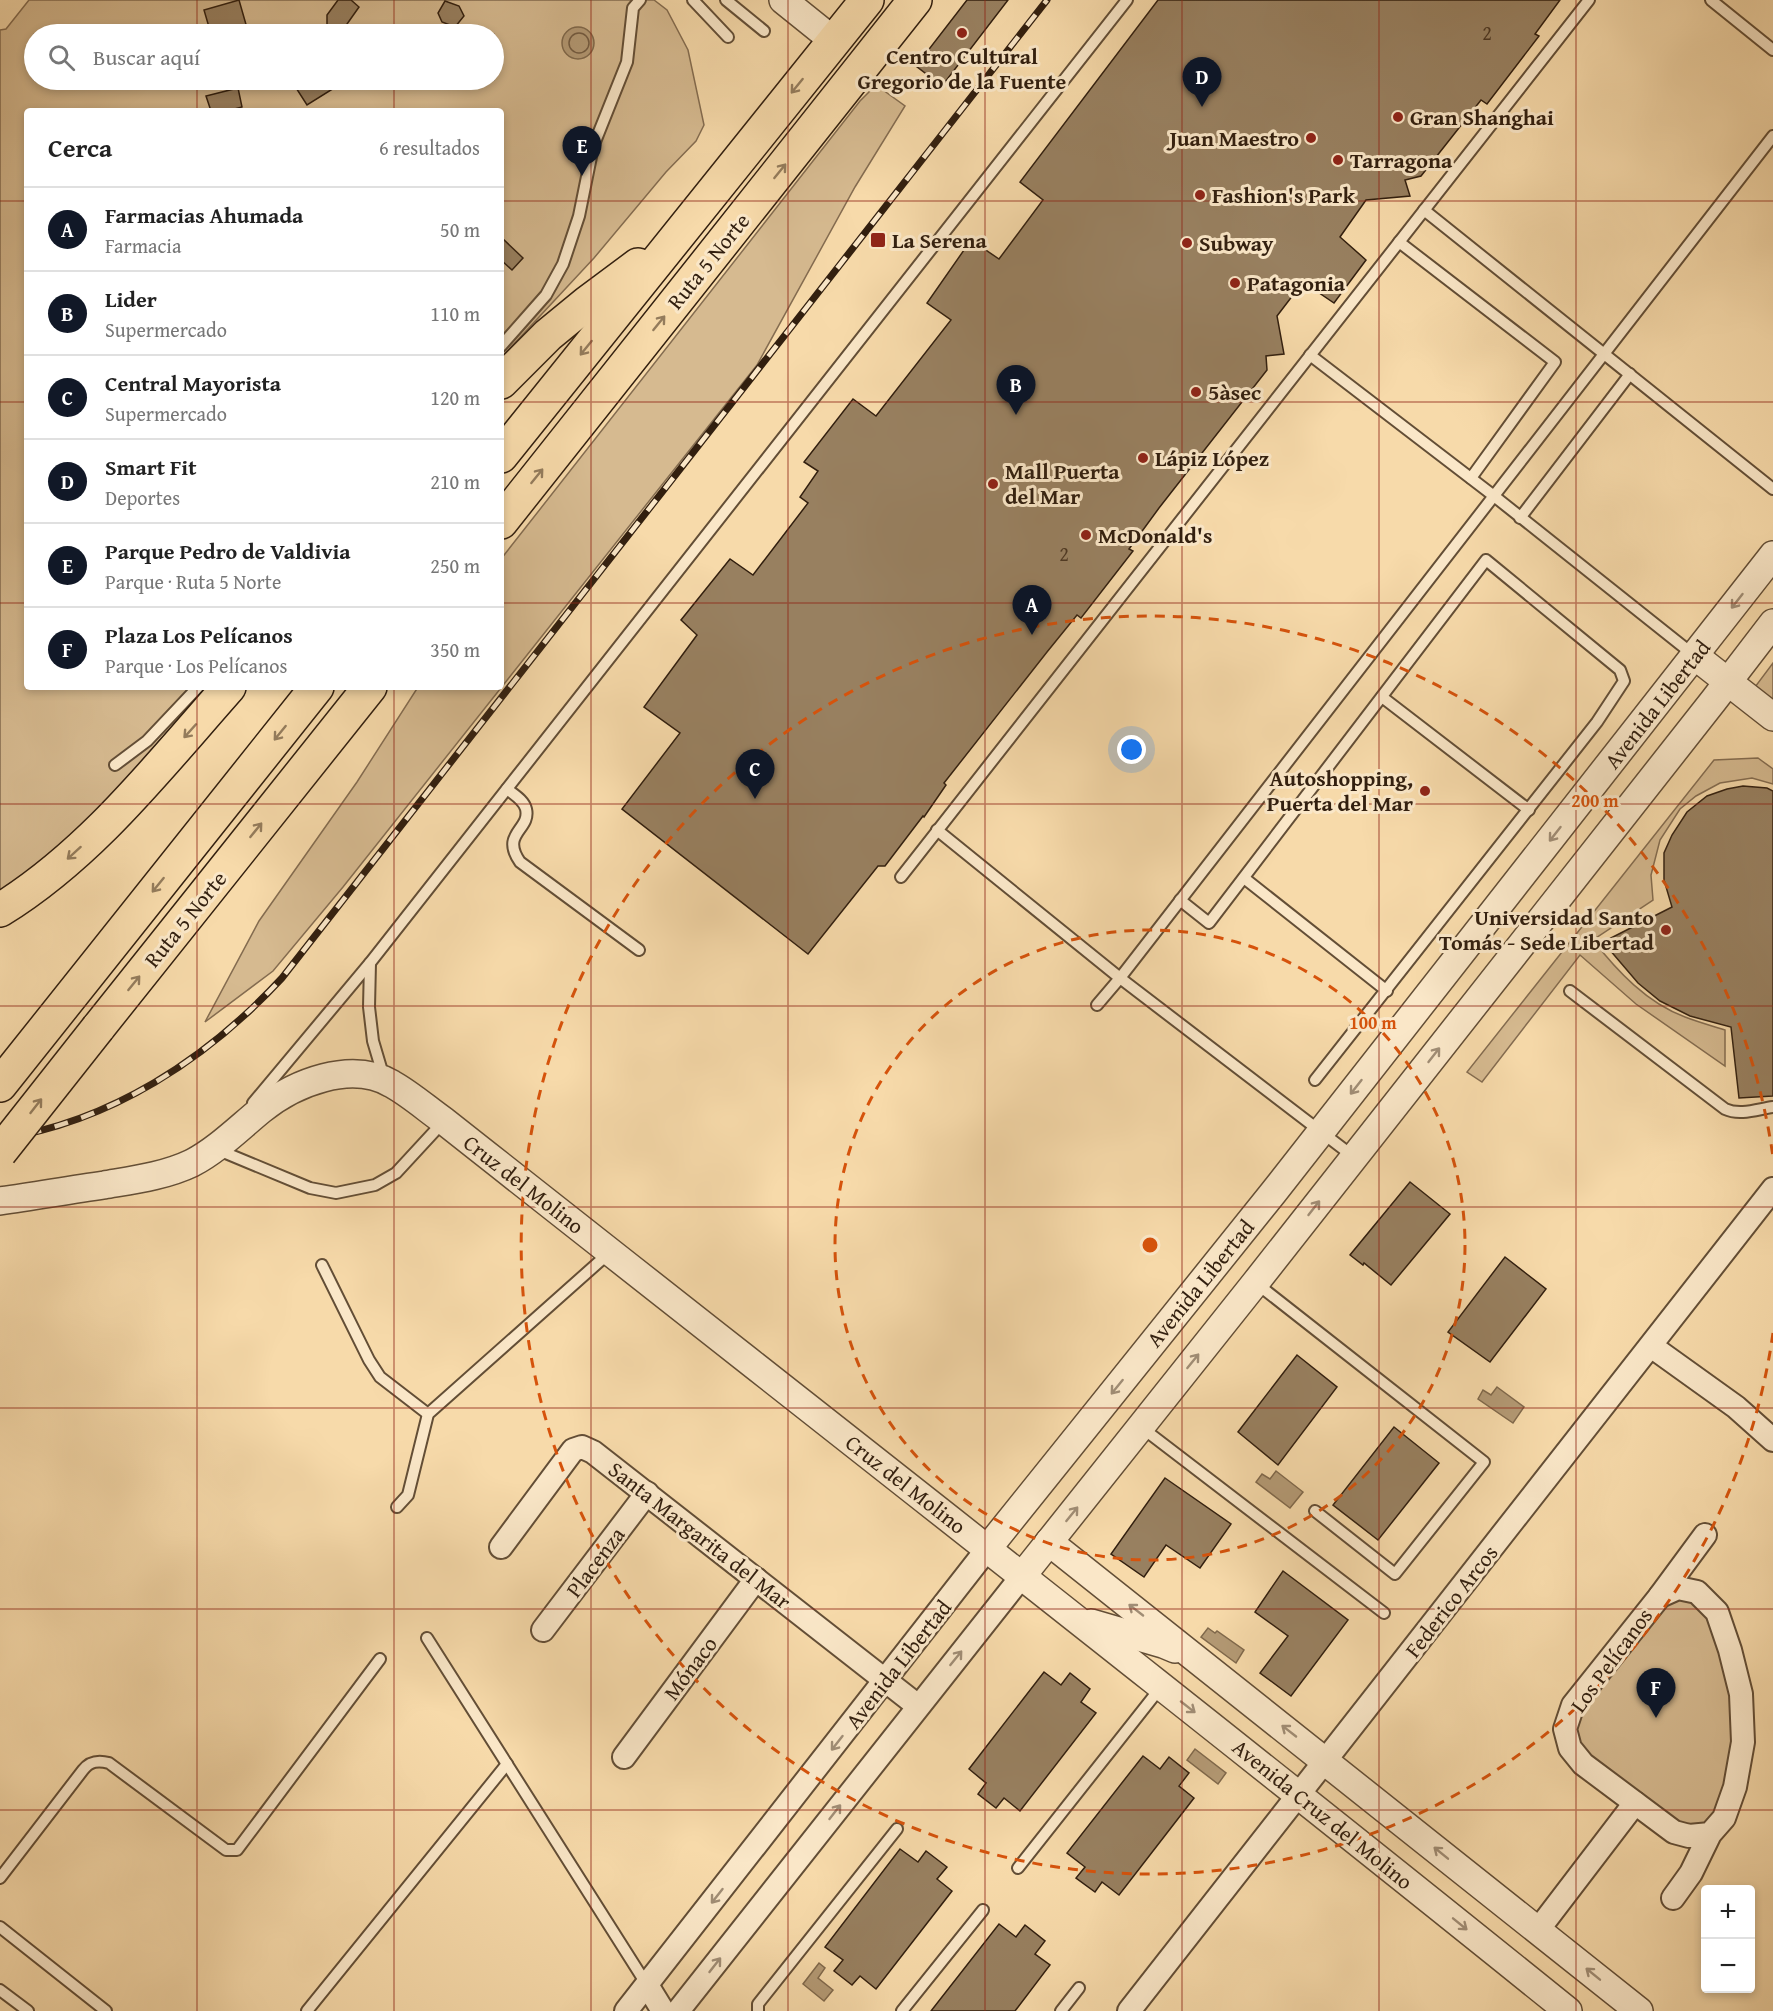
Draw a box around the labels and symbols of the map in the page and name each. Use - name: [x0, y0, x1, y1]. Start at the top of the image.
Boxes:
- house number: 2: [1482, 18, 1492, 47]
- marker: Centro Cultural Gregorio de la Fuente: [955, 26, 969, 40]
- place label: Centro Cultural Gregorio de la Fuente: [858, 40, 1067, 97]
- pin: D: [1182, 57, 1222, 107]
- one-way arrow: [791, 78, 804, 94]
- place label: Gran Shanghai: [1410, 101, 1554, 133]
- marker: Gran Shanghai: [1391, 110, 1405, 124]
- place label: Juan Maestro: [1165, 122, 1299, 154]
- pin: E: [562, 126, 602, 176]
- marker: Juan Maestro: [1304, 131, 1318, 145]
- place label: Tarragona: [1350, 144, 1453, 176]
- marker: Tarragona: [1331, 153, 1345, 167]
- one-way arrow: [774, 163, 787, 179]
- place label: Fashion's Park: [1212, 179, 1355, 211]
- marker: Fashion's Park: [1193, 188, 1207, 202]
- street label: Ruta 5 Norte: [659, 206, 757, 316]
- place label: La Serena: [892, 224, 987, 256]
- place label: Subway: [1199, 227, 1274, 259]
- marker: La Serena: [869, 231, 887, 249]
- marker: Subway: [1180, 236, 1194, 250]
- place label: Patagonia: [1247, 267, 1346, 299]
- marker: Patagonia: [1228, 276, 1242, 290]
- one-way arrow: [652, 316, 665, 332]
- one-way arrow: [580, 340, 593, 356]
- pin: B: [996, 366, 1036, 415]
- place label: 5àsec: [1208, 376, 1261, 408]
- marker: 5àsec: [1189, 385, 1203, 399]
- place label: Lápiz López: [1155, 442, 1269, 474]
- marker: Lápiz López: [1136, 451, 1150, 465]
- place label: Mall Puerta del Mar: [1005, 455, 1120, 512]
- one-way arrow: [531, 468, 544, 484]
- marker: Mall Puerta del Mar: [986, 477, 1000, 491]
- place label: McDonald's: [1098, 519, 1212, 551]
- marker: McDonald's: [1079, 528, 1093, 542]
- house number: 2: [1059, 539, 1069, 568]
- pin: A: [1012, 586, 1052, 635]
- one-way arrow: [1731, 593, 1744, 609]
- street label: Avenida Libertad: [1596, 632, 1718, 775]
- one-way arrow: [183, 723, 197, 738]
- one-way arrow: [274, 725, 287, 741]
- your location: [1117, 735, 1146, 764]
- pin: C: [736, 750, 774, 799]
- place label: Autoshopping, Puerta del Mar: [1267, 762, 1413, 819]
- marker: Autoshopping, Puerta del Mar: [1418, 784, 1432, 798]
- text: 200 m: [1571, 787, 1619, 814]
- one-way arrow: [249, 822, 262, 838]
- one-way arrow: [1548, 826, 1561, 842]
- one-way arrow: [67, 846, 82, 860]
- street label: Ruta 5 Norte: [136, 864, 234, 974]
- one-way arrow: [152, 877, 165, 893]
- place label: Universidad Santo Tomás - Sede Libertad: [1439, 901, 1654, 958]
- marker: Universidad Santo Tomás - Sede Libertad: [1659, 923, 1673, 937]
- one-way arrow: [128, 975, 141, 991]
- text: 100 m: [1349, 1009, 1397, 1036]
- one-way arrow: [1428, 1047, 1441, 1063]
- one-way arrow: [1350, 1078, 1363, 1094]
- one-way arrow: [30, 1098, 43, 1114]
- street label: Cruz del Molino: [457, 1127, 591, 1241]
- one-way arrow: [1308, 1200, 1321, 1216]
- street label: Avenida Libertad: [1138, 1212, 1262, 1354]
- centre of rings: [1140, 1235, 1160, 1255]
- one-way arrow: [1187, 1353, 1200, 1369]
- one-way arrow: [1110, 1379, 1124, 1394]
- street label: Cruz del Molino: [839, 1427, 973, 1541]
- street label: Santa Margarita del Mar: [602, 1453, 798, 1617]
- one-way arrow: [1065, 1506, 1078, 1522]
- street label: Placenza: [558, 1520, 632, 1604]
- street label: Federico Arcos: [1397, 1538, 1505, 1664]
- street label: Avenida Libertad: [837, 1592, 959, 1735]
- street label: Los Pelícanos: [1562, 1601, 1660, 1719]
- one-way arrow: [1128, 1604, 1144, 1617]
- street label: Mónaco: [655, 1629, 725, 1707]
- one-way arrow: [949, 1651, 962, 1667]
- pin: F: [1636, 1668, 1676, 1718]
- one-way arrow: [1179, 1700, 1195, 1713]
- one-way arrow: [1281, 1725, 1297, 1738]
- street label: Avenida Cruz del Molino: [1226, 1731, 1420, 1897]
- one-way arrow: [831, 1734, 844, 1750]
- one-way arrow: [829, 1804, 841, 1820]
- one-way arrow: [1433, 1846, 1449, 1859]
- one-way arrow: [710, 1888, 723, 1904]
- one-way arrow: [1451, 1917, 1467, 1930]
- one-way arrow: [708, 1957, 721, 1973]
- one-way arrow: [1586, 1968, 1602, 1981]

